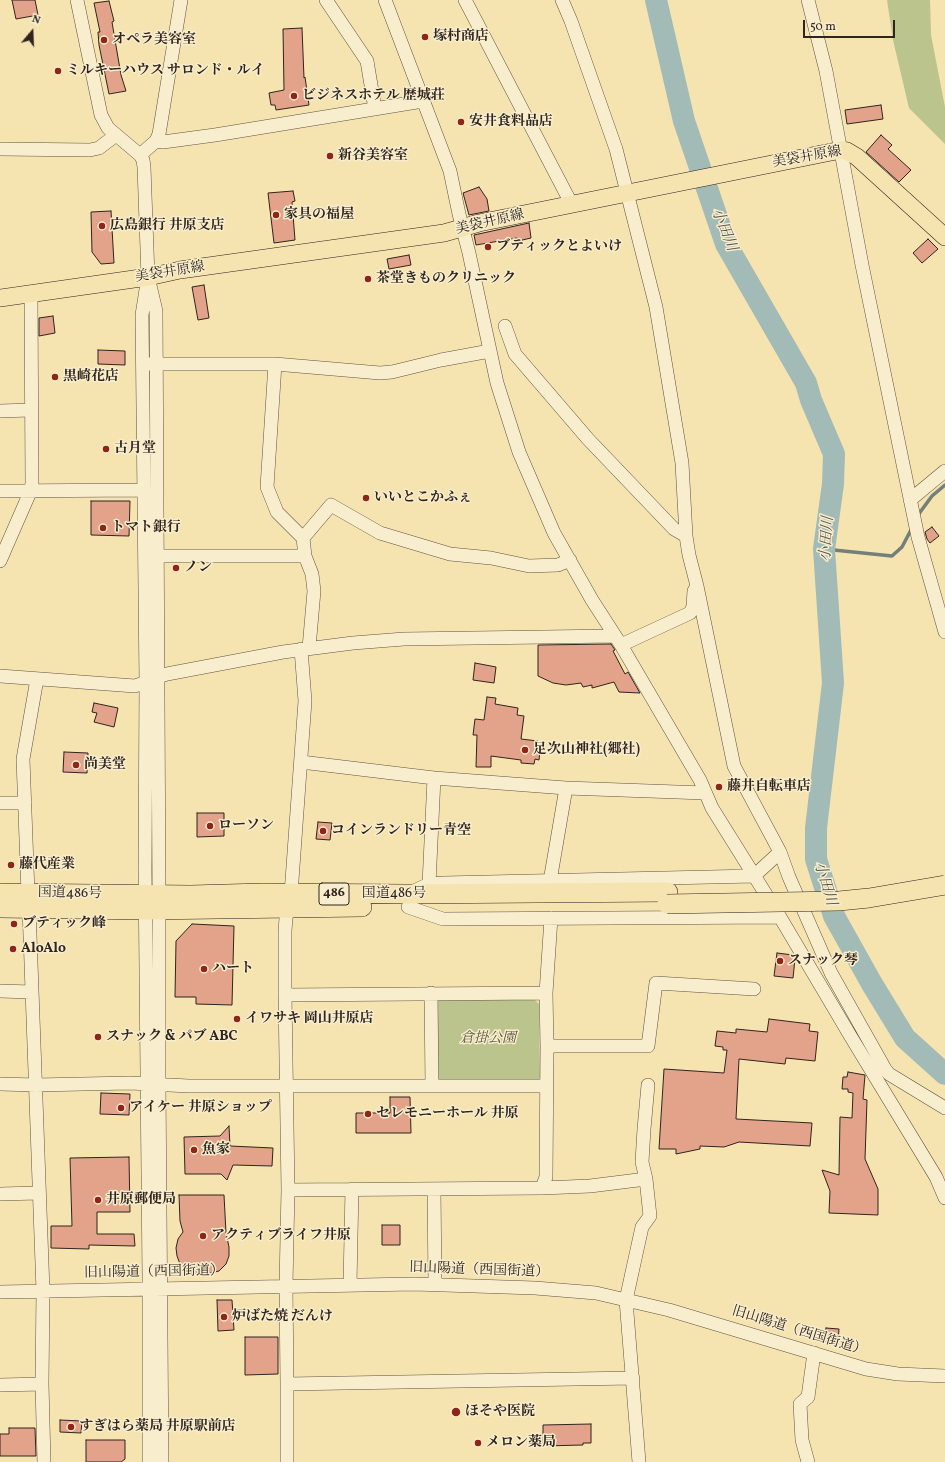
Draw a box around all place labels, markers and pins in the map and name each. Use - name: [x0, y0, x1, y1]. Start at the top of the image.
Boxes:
- place label: 塚村商店: [433, 29, 489, 45]
- place label: オペラ美容室: [112, 32, 196, 48]
- marker: 塚村商店: [420, 32, 430, 42]
- marker: オペラ美容室: [99, 35, 109, 45]
- place label: ミルキーハウス サロンド・ルイ: [66, 63, 265, 79]
- marker: ミルキーハウス サロンド・ルイ: [53, 66, 63, 76]
- place label: ビジネスホテル 歴城荘: [302, 88, 445, 104]
- marker: ビジネスホテル 歴城荘: [289, 91, 299, 101]
- place label: 安井食料品店: [469, 114, 553, 130]
- marker: 安井食料品店: [456, 117, 466, 127]
- place label: 新谷美容室: [338, 148, 408, 164]
- marker: 新谷美容室: [325, 151, 335, 161]
- place label: 家具の福屋: [284, 207, 354, 223]
- marker: 家具の福屋: [271, 210, 281, 220]
- place label: 広島銀行 井原支店: [110, 218, 225, 234]
- marker: 広島銀行 井原支店: [97, 221, 107, 231]
- place label: ブティックとよいけ: [496, 239, 622, 255]
- marker: ブティックとよいけ: [483, 242, 493, 252]
- place label: 茶堂きものクリニック: [376, 271, 516, 287]
- marker: 茶堂きものクリニック: [363, 274, 373, 284]
- place label: 黒崎花店: [63, 369, 119, 385]
- marker: 黒崎花店: [50, 372, 60, 382]
- place label: 古月堂: [114, 441, 156, 457]
- marker: 古月堂: [101, 444, 111, 454]
- place label: いいとこかふぇ: [374, 490, 472, 506]
- marker: いいとこかふぇ: [361, 493, 371, 503]
- place label: トマト銀行: [111, 520, 181, 536]
- marker: トマト銀行: [98, 523, 108, 533]
- place label: ノン: [184, 560, 212, 576]
- marker: ノン: [171, 563, 181, 573]
- place label: 足次山神社(郷社): [533, 742, 640, 758]
- marker: 足次山神社(郷社): [520, 745, 530, 755]
- place label: 尚美堂: [84, 757, 126, 773]
- marker: 尚美堂: [71, 760, 81, 770]
- place label: 藤井自転車店: [727, 779, 811, 795]
- marker: 藤井自転車店: [714, 782, 724, 792]
- place label: ローソン: [218, 818, 274, 834]
- marker: ローソン: [205, 821, 215, 831]
- place label: コインランドリー青空: [331, 823, 471, 839]
- marker: コインランドリー青空: [318, 826, 328, 836]
- place label: 藤代産業: [19, 857, 75, 873]
- marker: 藤代産業: [6, 860, 16, 870]
- place label: ブティック峰: [22, 916, 106, 932]
- marker: ブティック峰: [9, 919, 19, 929]
- place label: AloAlo: [21, 941, 66, 957]
- marker: AloAlo: [8, 944, 18, 954]
- place label: スナック琴: [788, 953, 858, 969]
- marker: スナック琴: [775, 956, 785, 966]
- place label: ハート: [212, 961, 254, 977]
- marker: ハート: [199, 964, 209, 974]
- place label: イワサキ 岡山井原店: [245, 1011, 374, 1027]
- marker: イワサキ 岡山井原店: [232, 1014, 242, 1024]
- place label: スナック & パブ ABC: [106, 1029, 238, 1045]
- marker: スナック & パブ ABC: [93, 1032, 103, 1042]
- place label: アイケー 井原ショップ: [129, 1100, 272, 1116]
- marker: アイケー 井原ショップ: [116, 1103, 126, 1113]
- place label: セレモニーホール 井原: [376, 1106, 519, 1122]
- marker: セレモニーホール 井原: [363, 1109, 373, 1119]
- place label: 魚家: [202, 1142, 230, 1158]
- marker: 魚家: [189, 1145, 199, 1155]
- place label: 井原郵便局: [106, 1192, 176, 1208]
- marker: 井原郵便局: [93, 1195, 103, 1205]
- place label: アクティブライフ井原: [211, 1228, 351, 1244]
- marker: アクティブライフ井原: [198, 1231, 208, 1241]
- place label: 炉ばた焼 だんけ: [232, 1309, 333, 1325]
- marker: 炉ばた焼 だんけ: [219, 1312, 229, 1322]
- place label: ほそや医院: [465, 1404, 535, 1420]
- marker: ほそや医院: [450, 1406, 462, 1418]
- place label: すぎはら薬局 井原駅前店: [79, 1419, 236, 1435]
- marker: すぎはら薬局 井原駅前店: [66, 1422, 76, 1432]
- place label: メロン薬局: [486, 1435, 556, 1451]
- marker: メロン薬局: [473, 1438, 483, 1448]

